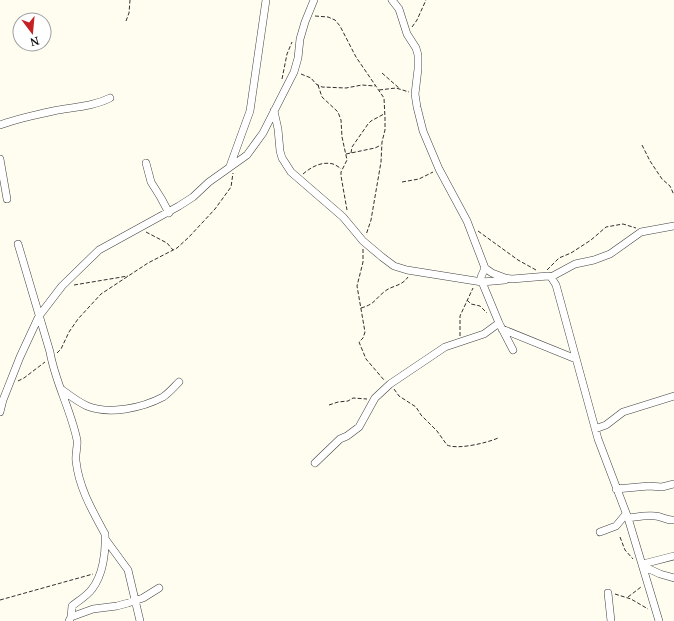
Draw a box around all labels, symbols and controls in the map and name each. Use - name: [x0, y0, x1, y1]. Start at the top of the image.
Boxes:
- north arrow: [12, 12, 52, 52]
- text: N: [28, 34, 41, 51]

